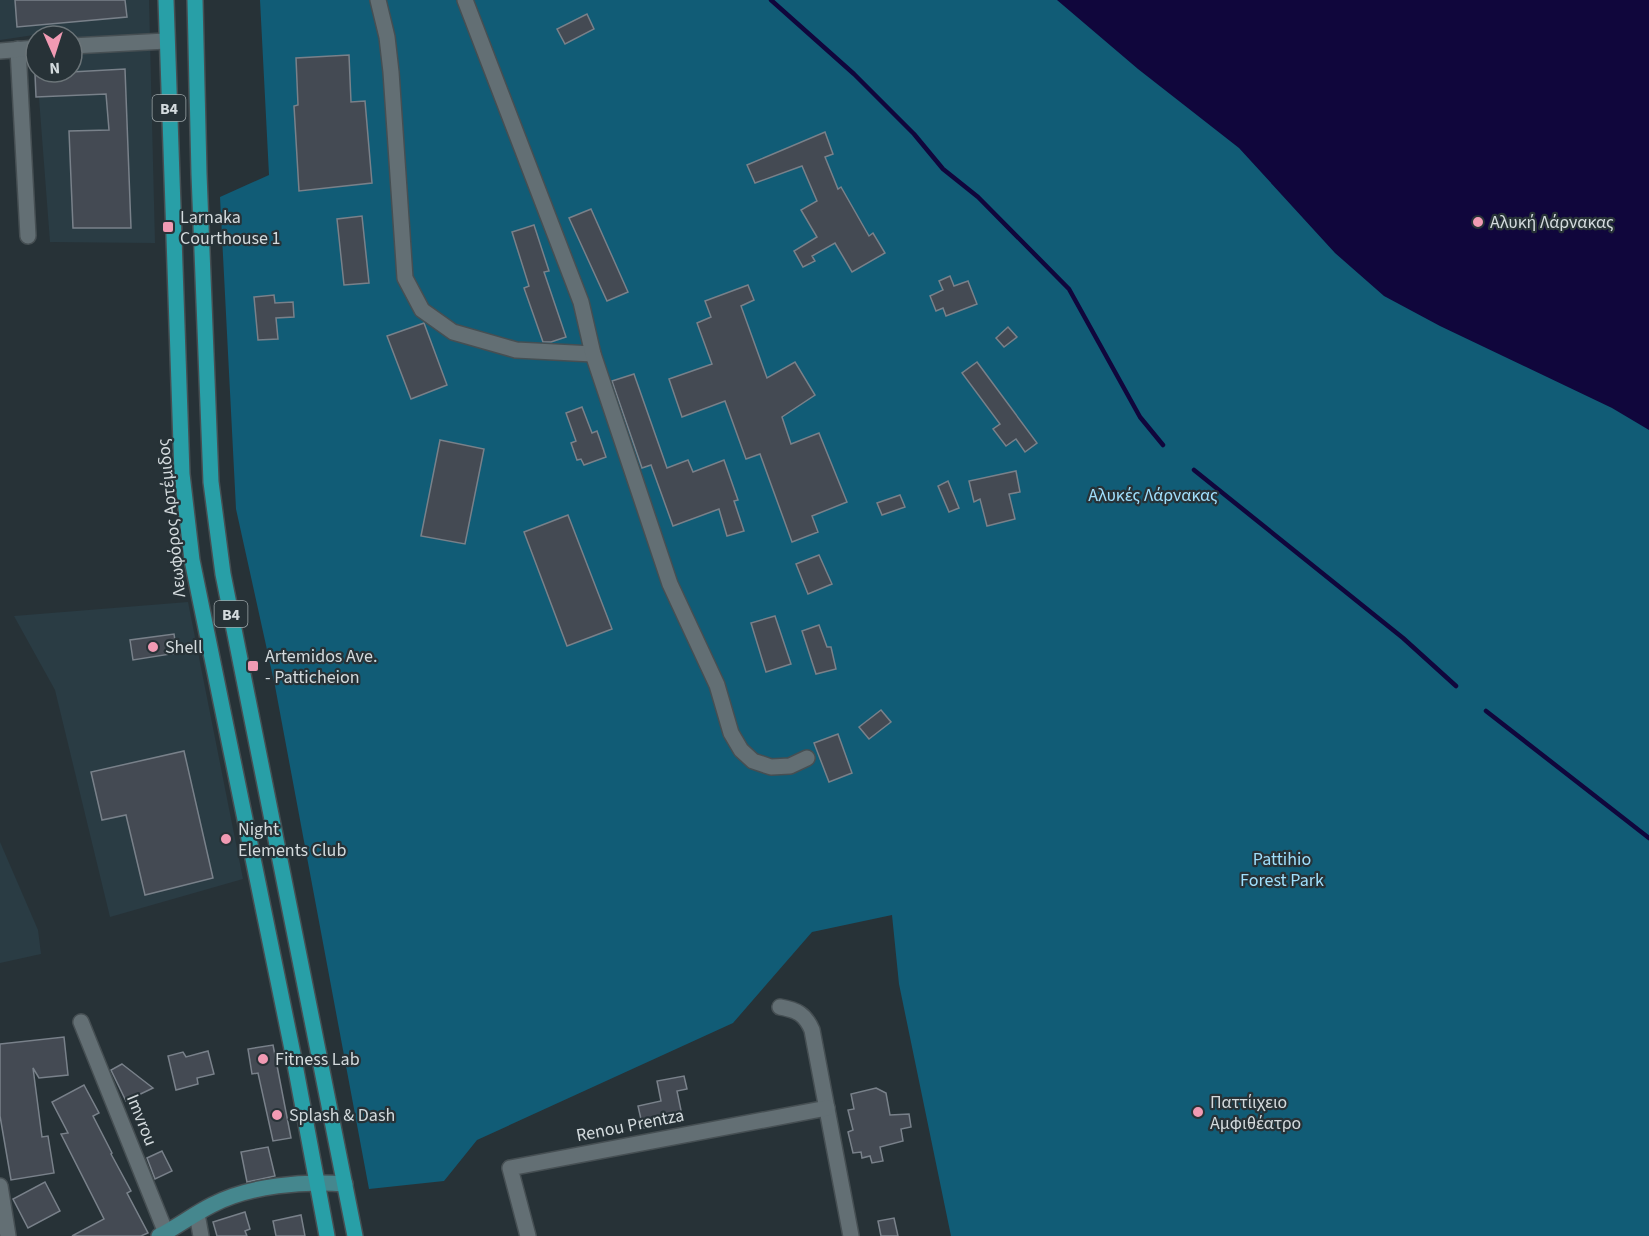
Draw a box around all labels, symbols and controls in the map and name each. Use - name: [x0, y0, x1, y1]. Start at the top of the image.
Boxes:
- north arrow: [24, 24, 84, 84]
- text: N: [49, 57, 61, 79]
- road number: B4: [152, 95, 186, 121]
- place label: Larnaka Courthouse 1: [180, 205, 281, 251]
- place label: Αλυκή Λάρνακας: [1490, 210, 1614, 235]
- marker: Αλυκή Λάρνακας: [1471, 215, 1485, 229]
- marker: Larnaka Courthouse 1: [161, 220, 175, 234]
- street label: Λεωφόρος Αρτέμιδος: [151, 437, 192, 599]
- park label: Αλυκές Λάρνακας: [1088, 483, 1218, 508]
- road number: B4: [214, 601, 248, 627]
- place label: Shell: [165, 635, 203, 660]
- marker: Shell: [146, 640, 160, 654]
- place label: Artemidos Ave. - Patticheion: [265, 644, 377, 690]
- marker: Artemidos Ave. - Patticheion: [246, 659, 260, 673]
- place label: Night Elements Club: [238, 817, 346, 863]
- marker: Night Elements Club: [219, 832, 233, 846]
- park label: Pattihio Forest Park: [1240, 847, 1324, 893]
- place label: Fitness Lab: [275, 1047, 360, 1072]
- marker: Fitness Lab: [256, 1052, 270, 1066]
- place label: Παττίιχειο Αμφιθέατρο: [1210, 1090, 1301, 1136]
- street label: Imvrou: [120, 1091, 163, 1150]
- place label: Splash & Dash: [289, 1103, 395, 1128]
- street label: Renou Prentza: [574, 1103, 686, 1148]
- marker: Παττίιχειο Αμφιθέατρο: [1191, 1105, 1205, 1119]
- marker: Splash & Dash: [270, 1108, 284, 1122]

